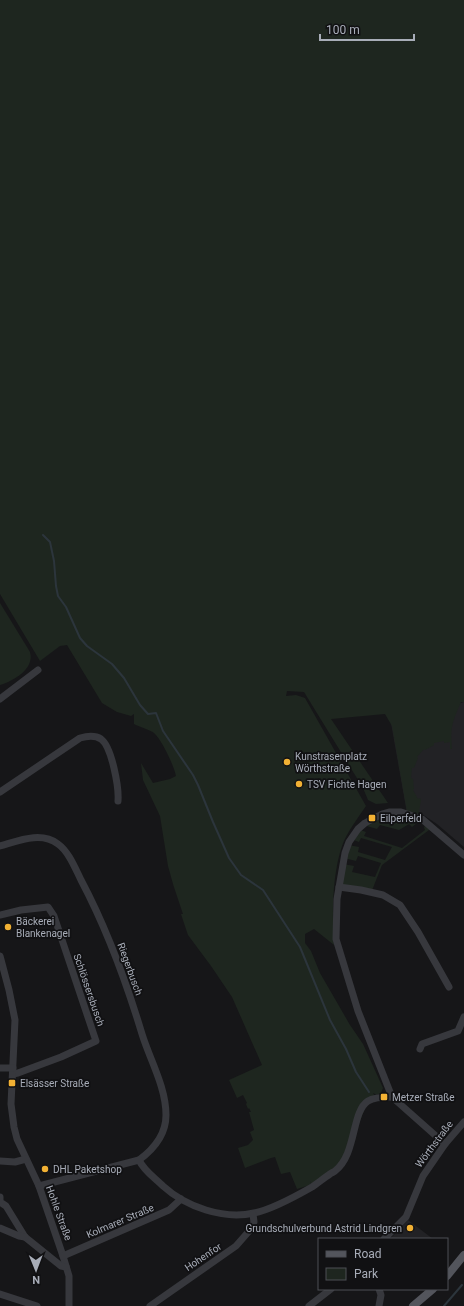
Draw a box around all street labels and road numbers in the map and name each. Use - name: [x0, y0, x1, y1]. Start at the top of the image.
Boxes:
- street label: Riegerbusch: [115, 941, 145, 997]
- street label: Schlössersbusch: [71, 952, 107, 1028]
- street label: Wörthstraße: [413, 1119, 455, 1169]
- street label: Hohle Straße: [44, 1184, 74, 1242]
- street label: Kolmarer Straße: [85, 1202, 155, 1240]
- street label: Hohenfor: [183, 1240, 224, 1273]

